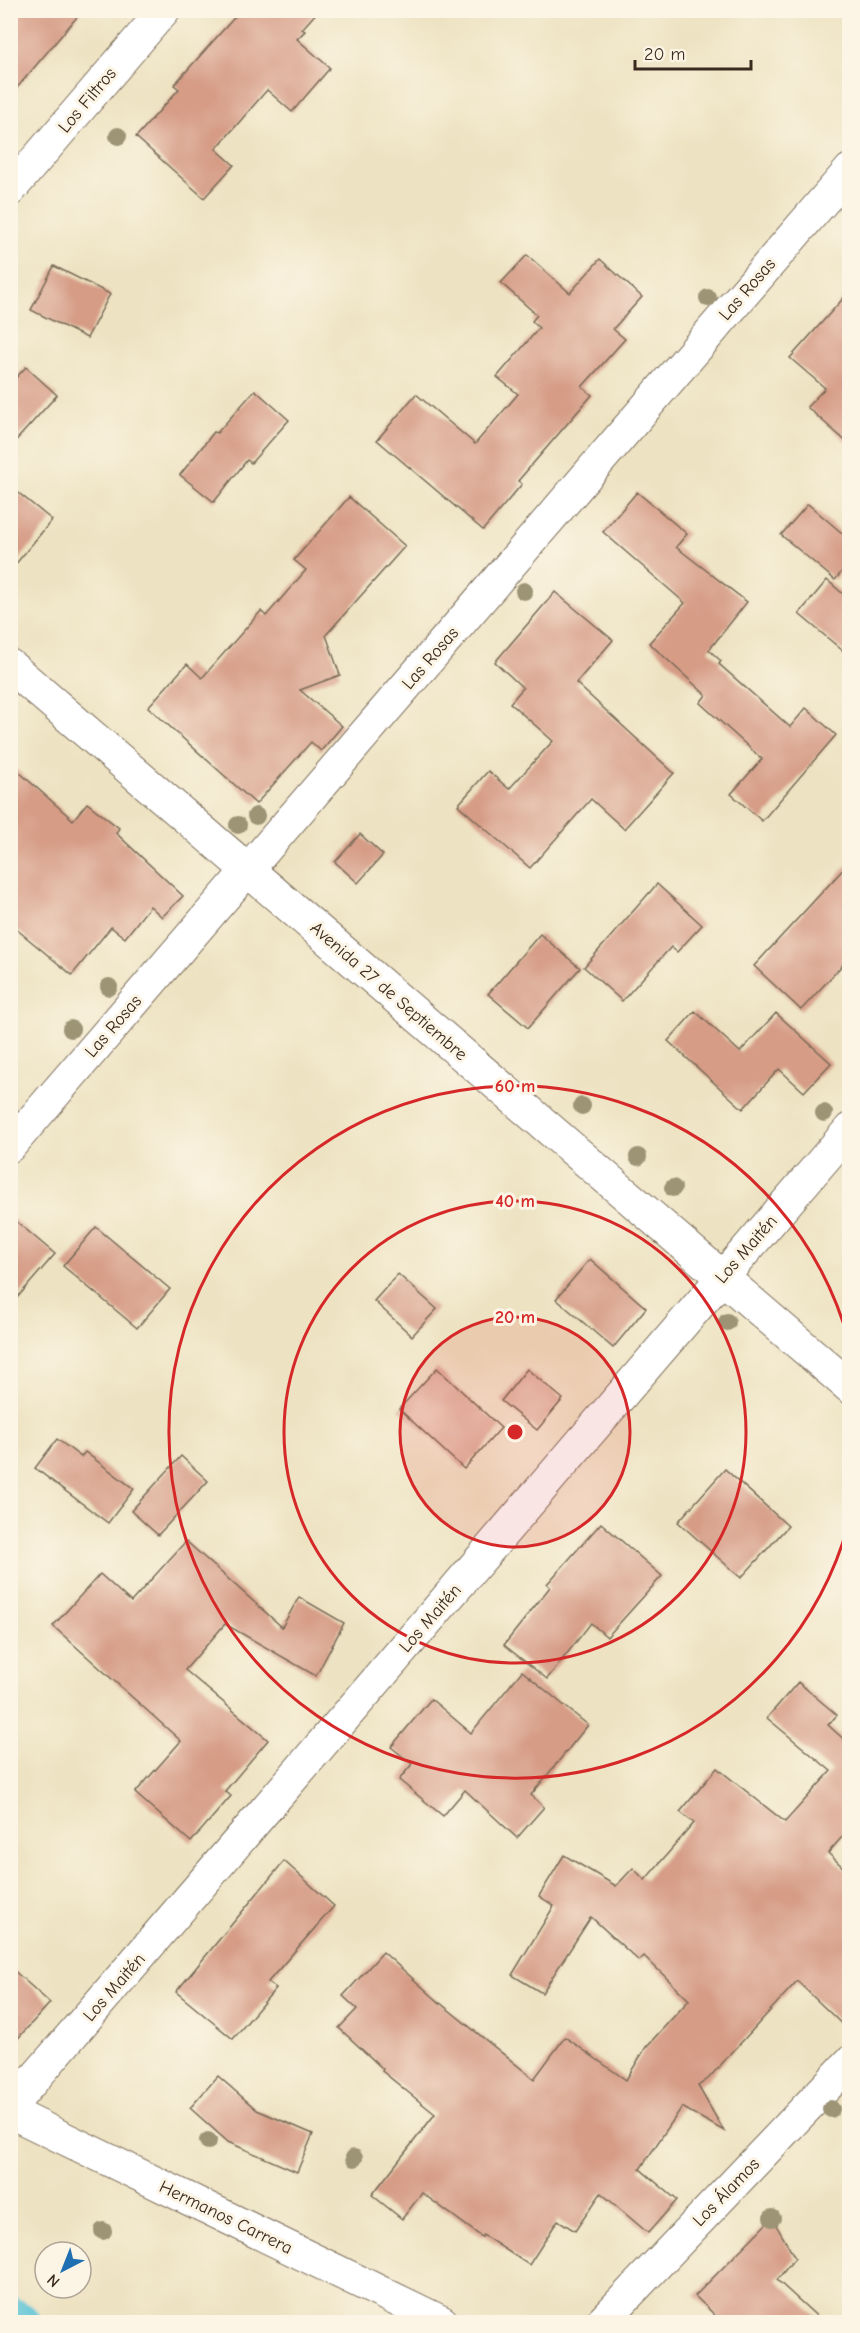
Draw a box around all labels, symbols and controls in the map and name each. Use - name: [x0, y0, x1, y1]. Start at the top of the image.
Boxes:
- scale bar: [635, 33, 750, 71]
- text: 20 m: [644, 44, 685, 65]
- street label: Los Filtros: [54, 63, 121, 137]
- street label: Las Rosas: [715, 254, 780, 325]
- street label: Las Rosas: [398, 623, 463, 694]
- street label: Avenida 27 de Septiembre: [306, 918, 471, 1065]
- street label: Las Rosas: [81, 991, 146, 1062]
- text: 60 m: [495, 1076, 535, 1097]
- text: 40 m: [495, 1191, 535, 1212]
- street label: Los Maitén: [711, 1211, 782, 1288]
- text: 20 m: [495, 1307, 535, 1328]
- centre of rings: [505, 1422, 525, 1442]
- street label: Los Maitén: [395, 1580, 466, 1657]
- street label: Los Maitén: [79, 1949, 150, 2026]
- street label: Los Álamos: [688, 2153, 764, 2231]
- street label: Hermanos Carrera: [156, 2176, 296, 2259]
- north arrow: [33, 2240, 93, 2300]
- text: N: [44, 2270, 64, 2291]

